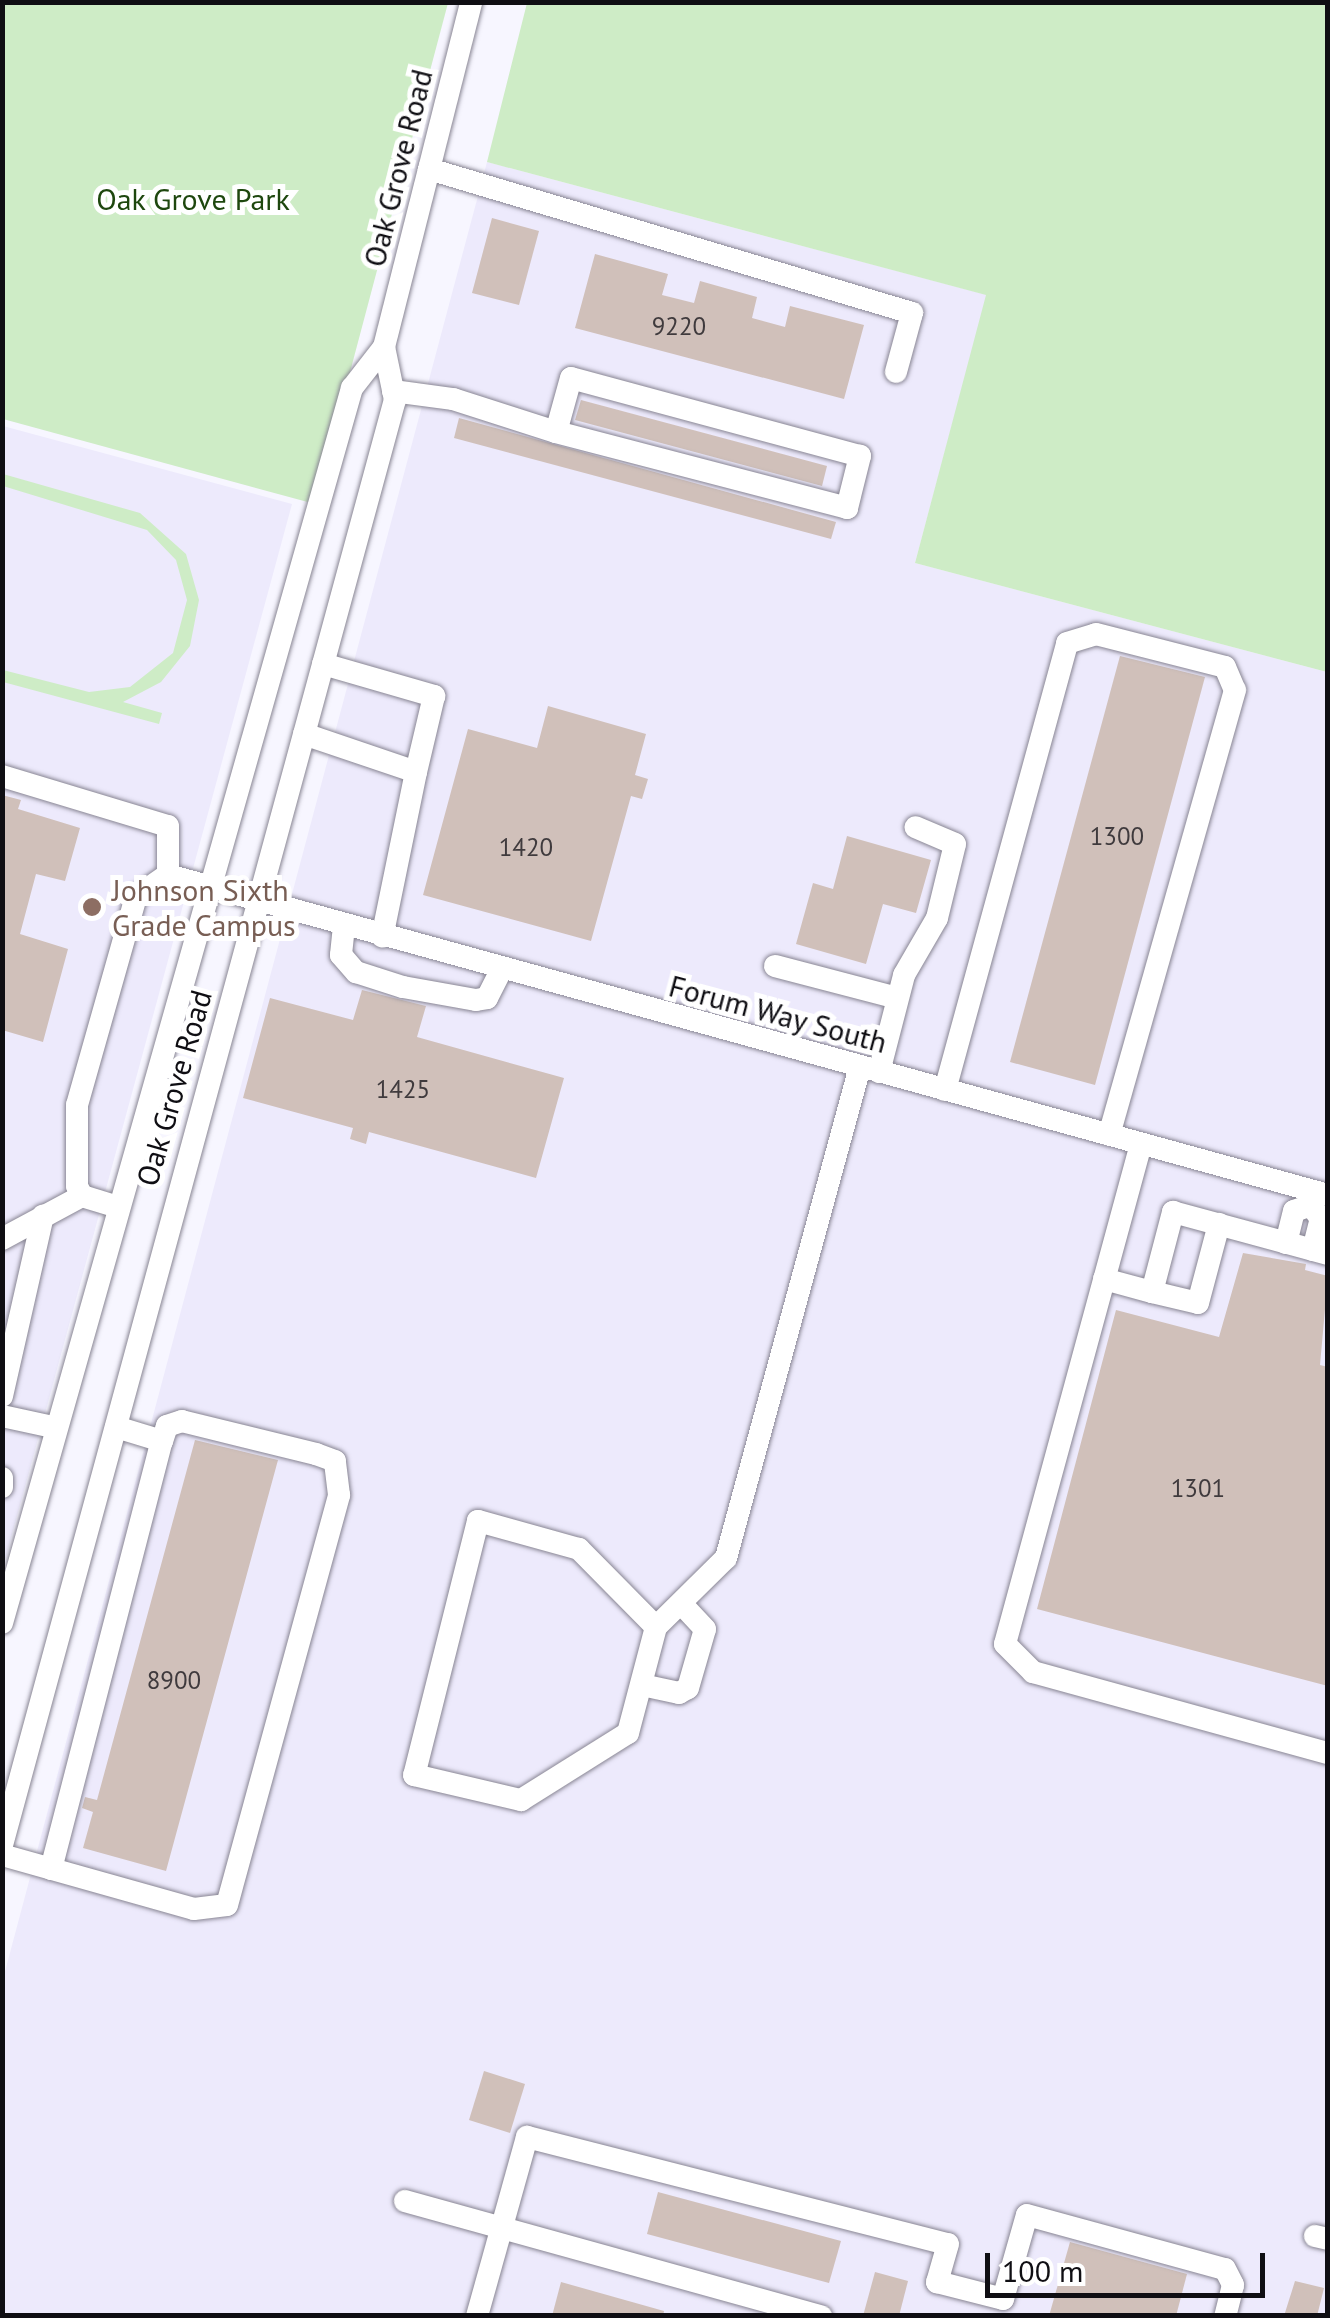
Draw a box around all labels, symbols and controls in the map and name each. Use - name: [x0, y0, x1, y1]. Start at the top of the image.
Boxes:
- street label: Oak Grove Road: [356, 65, 440, 271]
- park label: Oak Grove Park: [96, 181, 290, 217]
- house number: 9220: [652, 311, 706, 341]
- house number: 1300: [1090, 821, 1144, 851]
- house number: 1420: [499, 832, 553, 862]
- place label: Johnson Sixth Grade Campus: [112, 872, 296, 942]
- marker: Johnson Sixth Grade Campus: [81, 896, 103, 918]
- street label: Forum Way South: [664, 967, 892, 1061]
- street label: Oak Grove Road: [129, 985, 219, 1191]
- house number: 1425: [376, 1074, 430, 1104]
- house number: 1301: [1171, 1473, 1225, 1503]
- house number: 8900: [147, 1665, 201, 1695]
- scale bar: [990, 2233, 1270, 2295]
- text: 100 m: [1002, 2251, 1083, 2290]

